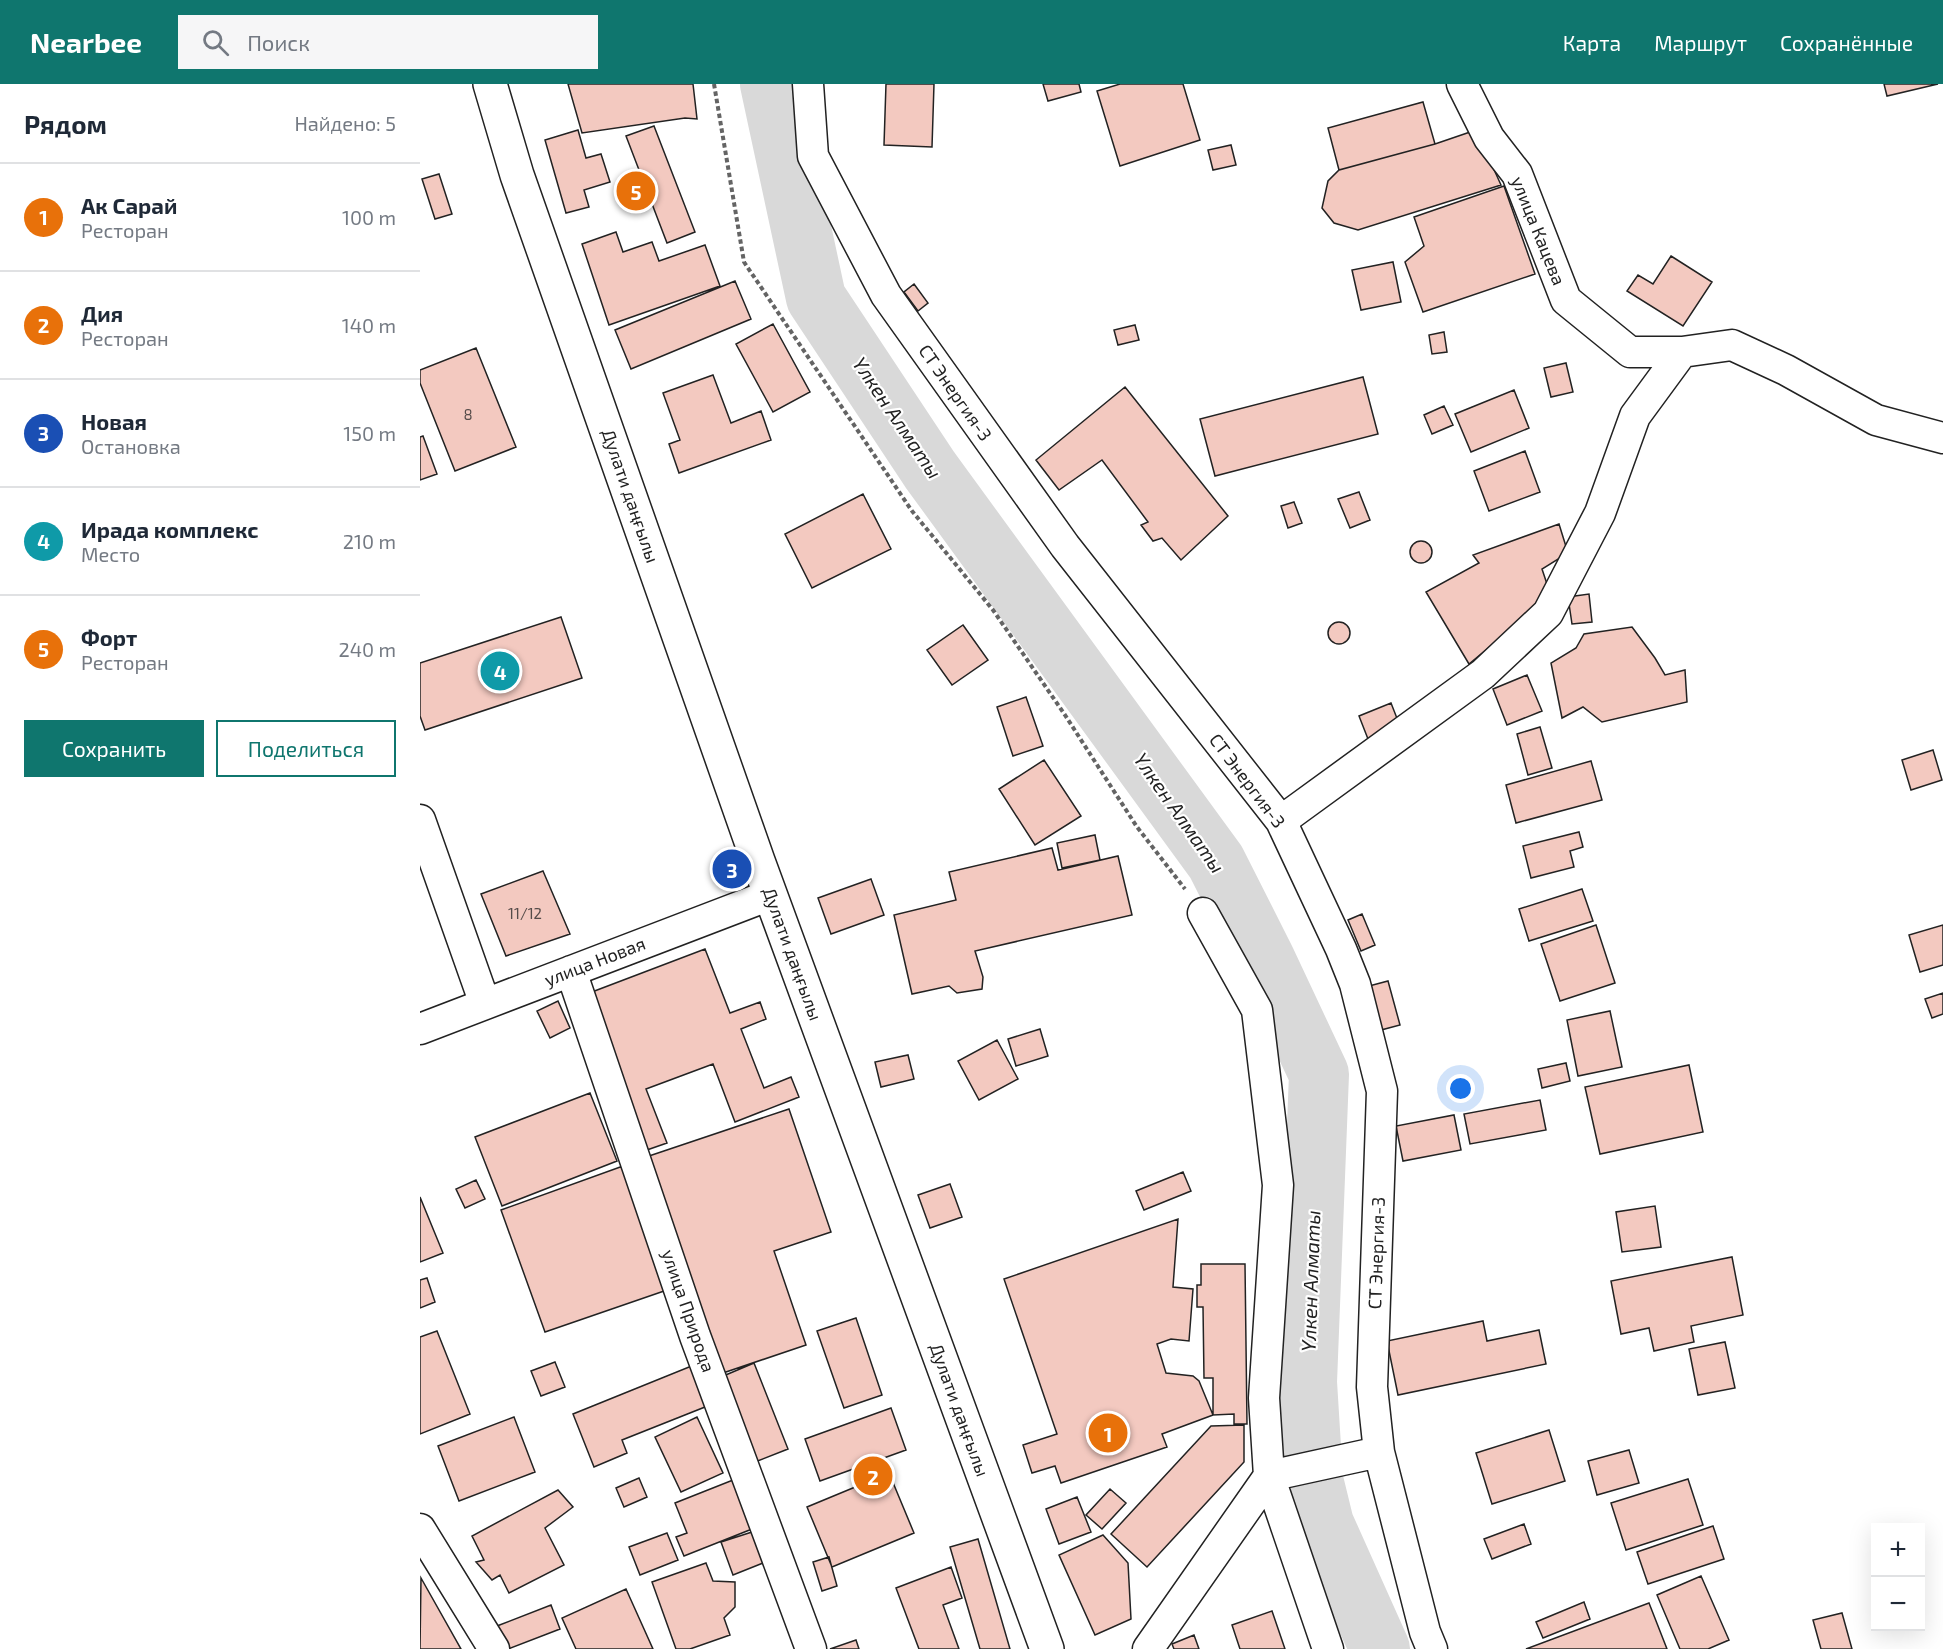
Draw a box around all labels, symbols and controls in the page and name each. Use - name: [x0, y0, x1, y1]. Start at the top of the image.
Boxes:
- search box: [178, 15, 598, 69]
- text: Nearbee: [30, 25, 142, 59]
- icon: search: [199, 26, 232, 59]
- text: Поиск: [247, 29, 310, 55]
- text: Карта: [1563, 30, 1621, 55]
- text: Маршрут: [1654, 30, 1747, 55]
- text: Сохранённые: [1780, 30, 1913, 55]
- text: Рядом: [24, 108, 107, 139]
- text: Найдено: 5: [294, 111, 396, 135]
- pin: 5: [616, 168, 656, 214]
- street label: улица Кацева: [1507, 173, 1571, 288]
- text: Ак Сарай: [81, 192, 177, 218]
- text: 1: [39, 205, 48, 229]
- text: 100 m: [342, 205, 396, 229]
- text: Ресторан: [81, 218, 169, 242]
- text: Дия: [81, 300, 123, 326]
- text: 2: [38, 313, 49, 337]
- text: 140 m: [342, 313, 396, 337]
- text: Ресторан: [81, 326, 169, 350]
- street label: СТ Энергия-3: [915, 340, 997, 445]
- water label: Үлкен Алматы: [848, 352, 947, 483]
- house number: 8: [463, 405, 473, 423]
- text: Новая: [81, 408, 147, 434]
- text: 3: [38, 421, 49, 445]
- text: 150 m: [343, 421, 396, 445]
- street label: Дулати даңғылы: [598, 426, 664, 566]
- text: Остановка: [81, 434, 181, 458]
- text: Ирада комплекс: [81, 516, 259, 542]
- text: 4: [37, 529, 50, 553]
- text: 210 m: [343, 529, 396, 553]
- text: Место: [81, 542, 140, 566]
- text: Форт: [81, 624, 137, 650]
- text: 5: [38, 637, 49, 661]
- text: 240 m: [338, 637, 396, 661]
- pin: 4: [480, 648, 520, 694]
- text: Ресторан: [81, 650, 169, 674]
- button: Сохранить: [24, 720, 204, 777]
- button: Поделиться: [216, 720, 396, 777]
- street label: СТ Энергия-3: [1205, 729, 1290, 832]
- water label: Үлкен Алматы: [1129, 748, 1230, 877]
- pin: 3: [712, 846, 752, 892]
- street label: Дулати даңғылы: [759, 884, 827, 1023]
- house number: 11/12: [508, 904, 542, 922]
- street label: улица Новая: [541, 932, 648, 990]
- your location: [1446, 1074, 1475, 1103]
- street label: СТ Энергия-3: [1363, 1196, 1389, 1310]
- water label: Үлкен Алматы: [1296, 1210, 1324, 1352]
- street label: улица Природа: [658, 1246, 720, 1375]
- street label: Дулати даңғылы: [926, 1340, 994, 1479]
- pin: 1: [1088, 1410, 1128, 1456]
- pin: 2: [854, 1454, 892, 1498]
- map controls: [1871, 1523, 1925, 1631]
- button: +: [1871, 1523, 1925, 1577]
- button: −: [1871, 1577, 1925, 1631]

